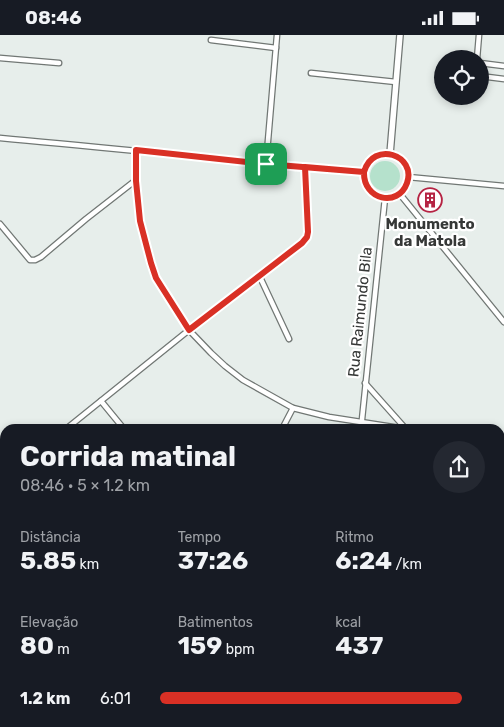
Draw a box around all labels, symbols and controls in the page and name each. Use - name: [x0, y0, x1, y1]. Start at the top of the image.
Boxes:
- text: 08:46: [25, 6, 82, 29]
- map controls: [434, 50, 489, 105]
- button: locate: [434, 50, 489, 105]
- pin: [245, 143, 287, 185]
- icon: arrive: [252, 150, 280, 178]
- building icon: Monumento da Matola: [417, 187, 443, 213]
- place label: Monumento da Matola: [385, 215, 475, 250]
- street label: Rua Raimundo Bila: [344, 246, 376, 378]
- text: Corrida matinal: [20, 440, 236, 473]
- button: share: [433, 441, 485, 493]
- text: 08:46 · 5 × 1.2 km: [20, 476, 150, 495]
- text: Distância: [20, 529, 81, 546]
- text: Tempo: [178, 529, 221, 546]
- text: Ritmo: [335, 529, 374, 546]
- text: 5.85: [20, 546, 76, 575]
- text: 37:26: [178, 546, 248, 575]
- text: 6:24: [335, 546, 392, 575]
- text: km: [76, 556, 99, 573]
- text: /km: [392, 556, 422, 573]
- text: Elevação: [20, 614, 78, 631]
- text: Batimentos: [178, 614, 253, 631]
- text: kcal: [335, 614, 361, 631]
- text: 80: [20, 631, 54, 660]
- text: 159: [178, 631, 222, 660]
- text: 437: [335, 631, 383, 660]
- text: m: [54, 641, 70, 658]
- text: bpm: [222, 641, 255, 658]
- text: 1.2 km: [20, 689, 70, 708]
- text: 6:01: [100, 689, 131, 708]

